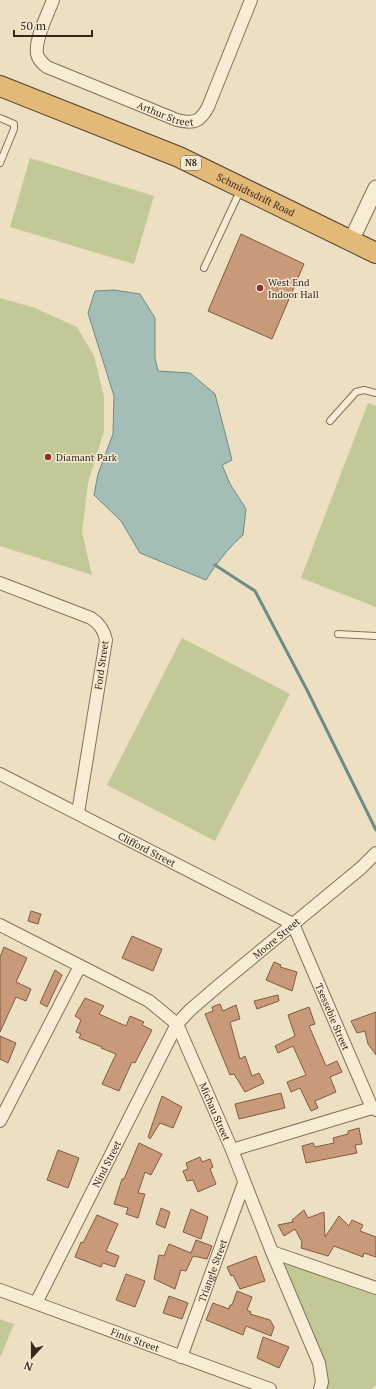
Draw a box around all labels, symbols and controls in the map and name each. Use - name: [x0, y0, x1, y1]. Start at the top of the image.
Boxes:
- scale bar: [14, 12, 92, 38]
- text: 50 m: [20, 18, 47, 33]
- street label: Arthur Street: [135, 98, 194, 129]
- road number: N8: [181, 156, 201, 170]
- street label: Schmidtsdrift Road: [214, 170, 297, 220]
- place label: West End Indoor Hall: [268, 276, 319, 301]
- marker: West End Indoor Hall: [255, 283, 265, 293]
- place label: Diamant Park: [56, 451, 118, 464]
- marker: Diamant Park: [43, 452, 53, 462]
- street label: Ford Street: [92, 639, 111, 690]
- street label: Clifford Street: [116, 829, 178, 870]
- street label: Moore Street: [250, 915, 303, 962]
- street label: Tsessebie Street: [312, 981, 353, 1053]
- street label: Michau Street: [196, 1081, 233, 1143]
- street label: Nind Street: [90, 1138, 124, 1190]
- street label: Triangle Street: [195, 1237, 230, 1304]
- street label: Finis Street: [109, 1325, 161, 1355]
- north arrow: [12, 1337, 52, 1377]
- text: N: [21, 1358, 35, 1374]

